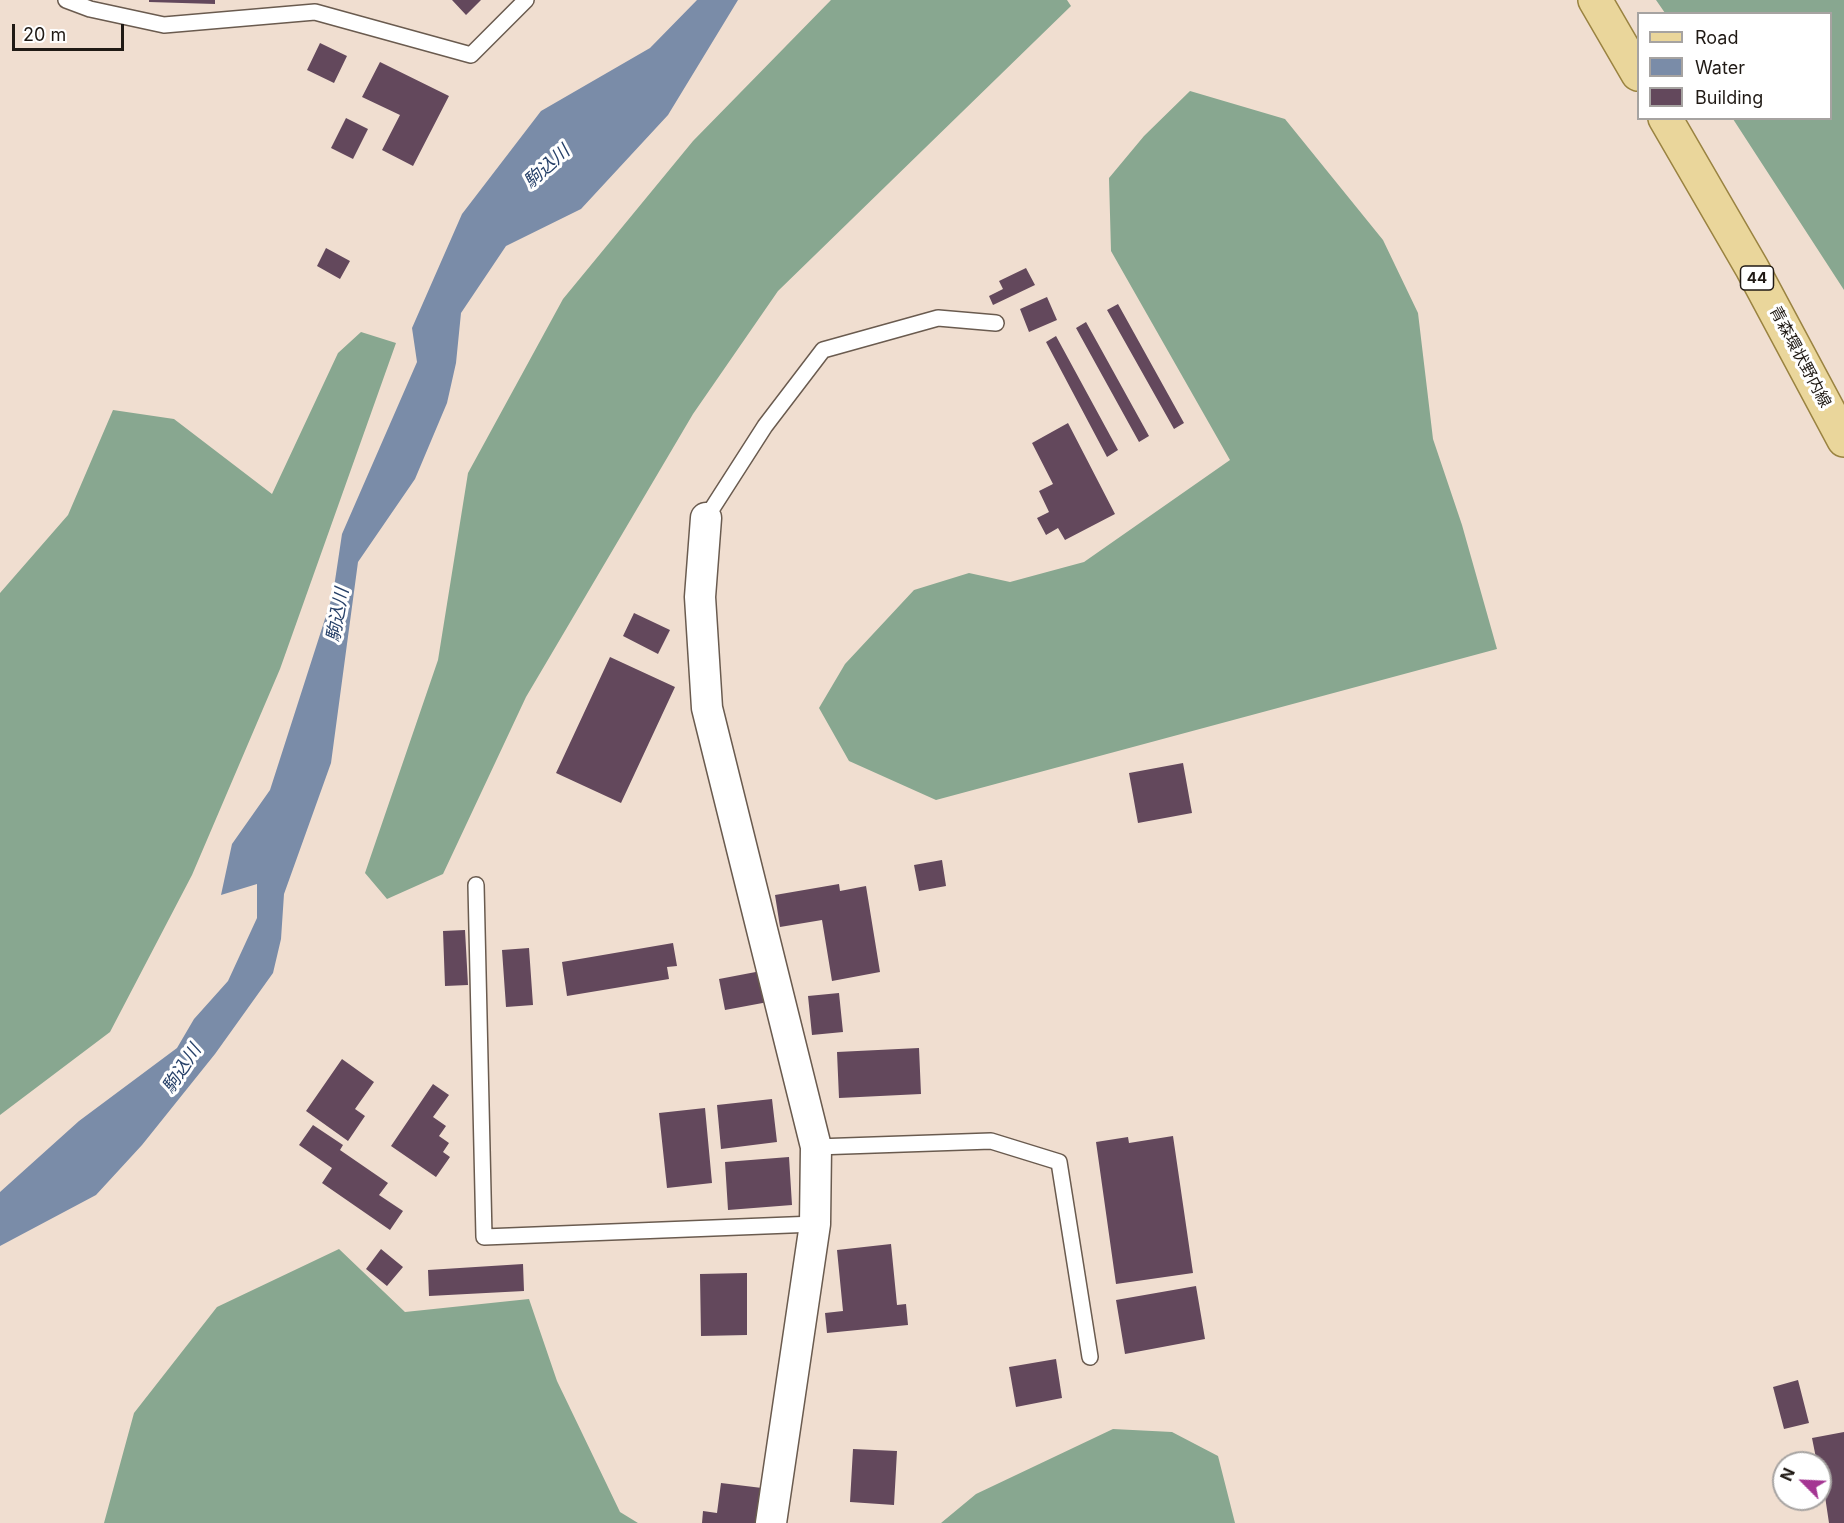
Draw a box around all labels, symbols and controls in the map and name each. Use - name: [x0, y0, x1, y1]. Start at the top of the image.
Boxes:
- scale bar: [15, 12, 128, 50]
- legend: [1637, 12, 1832, 120]
- text: 20 m: [23, 24, 66, 45]
- text: Road: [1695, 27, 1738, 48]
- text: Water: [1695, 57, 1745, 78]
- text: Building: [1695, 87, 1763, 108]
- water label: 駒込川: [520, 141, 574, 193]
- road number: 44: [1740, 266, 1774, 290]
- street label: 青森環状野内線: [1765, 303, 1835, 411]
- water label: 駒込川: [323, 587, 353, 643]
- water label: 駒込川: [158, 1040, 206, 1098]
- north arrow: [1772, 1451, 1832, 1511]
- text: N: [1776, 1465, 1799, 1484]

